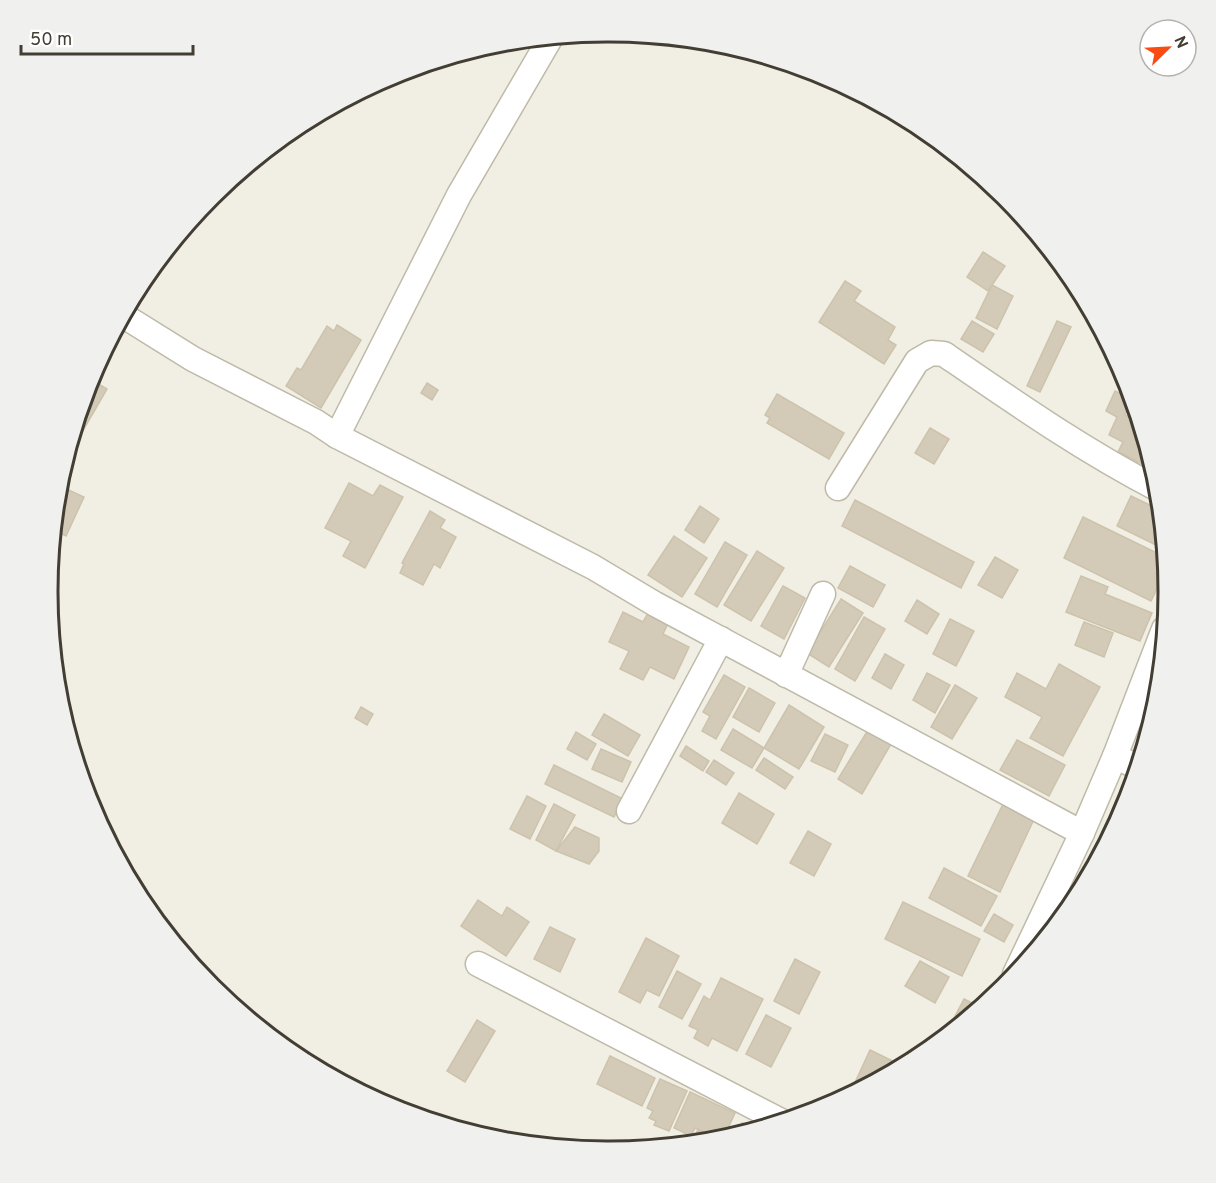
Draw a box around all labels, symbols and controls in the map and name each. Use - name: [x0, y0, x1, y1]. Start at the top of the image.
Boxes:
- scale bar: [21, 18, 194, 56]
- north arrow: [1138, 18, 1198, 78]
- text: 50 m: [30, 29, 72, 52]
- text: N: [1168, 33, 1191, 52]

